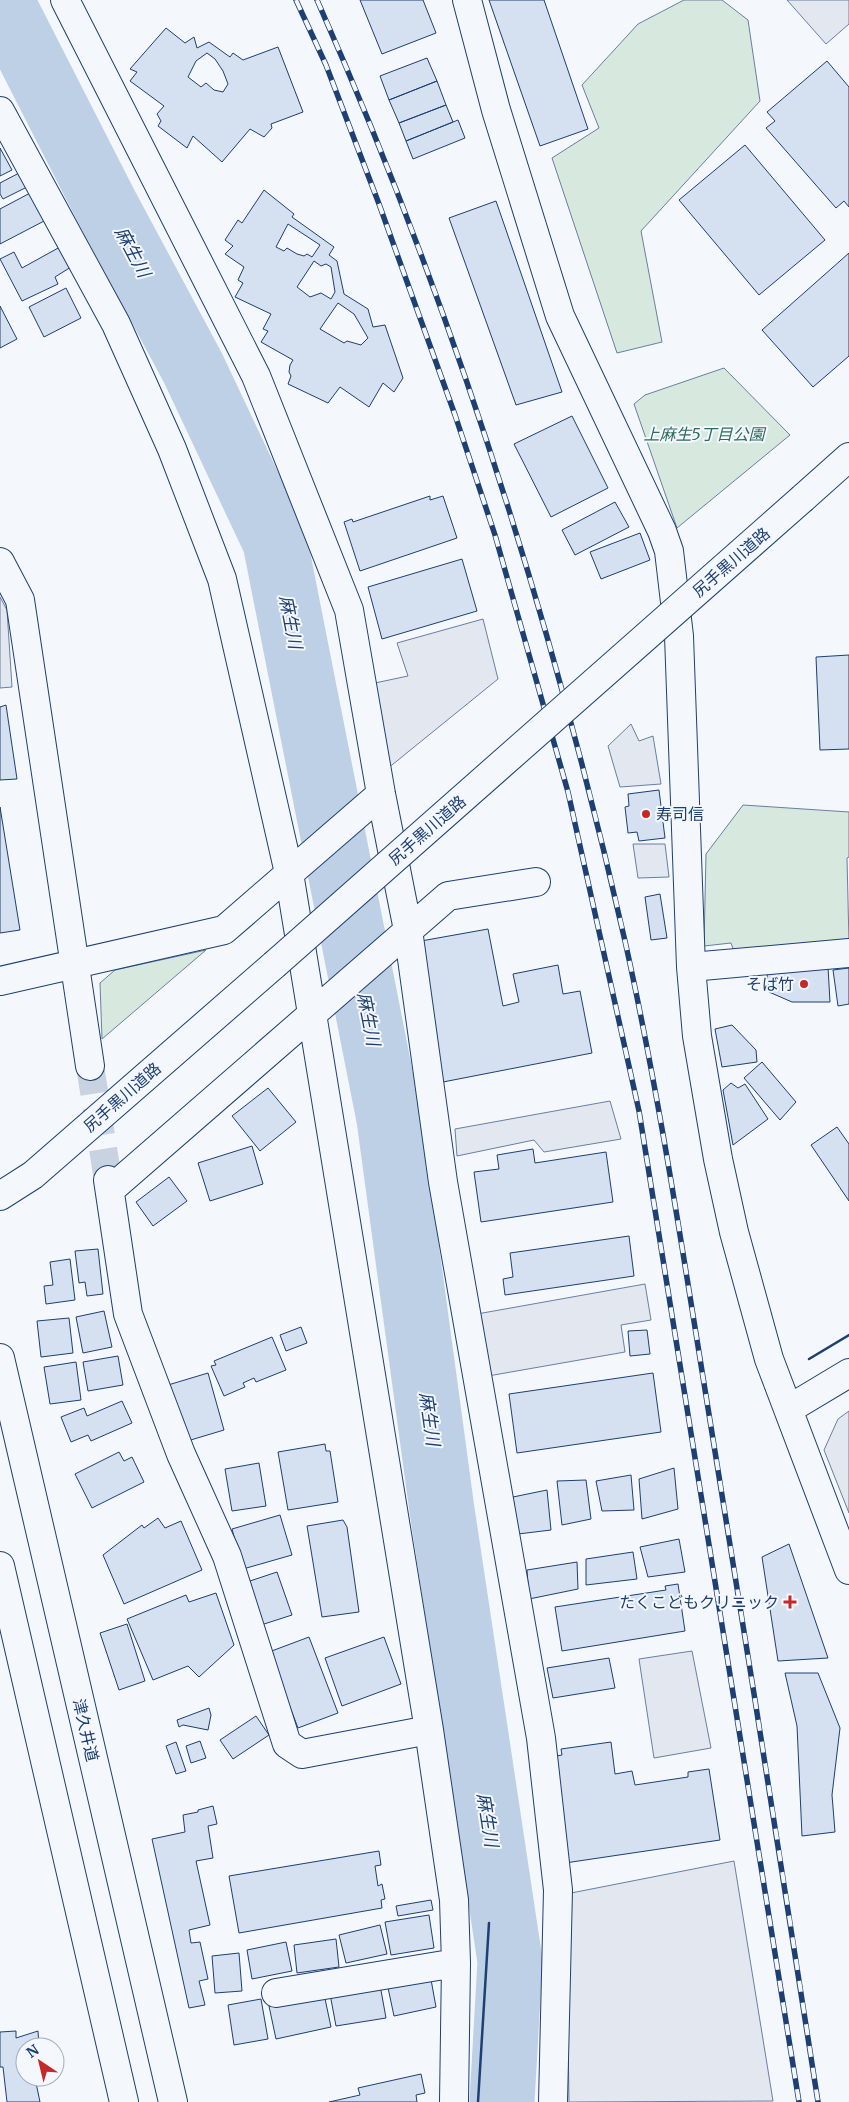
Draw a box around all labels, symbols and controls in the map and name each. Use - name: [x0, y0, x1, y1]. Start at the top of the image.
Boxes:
- water label: 麻生川: [110, 223, 157, 283]
- park label: 上麻生5丁目公園: [644, 424, 766, 444]
- street label: 尻手黒川道路: [688, 523, 774, 601]
- water label: 麻生川: [275, 593, 308, 653]
- street label: 尻手黒川道路: [384, 791, 470, 869]
- place label: 寿司信: [656, 804, 704, 824]
- marker: 寿司信: [640, 808, 652, 820]
- place label: そば竹: [746, 974, 794, 994]
- marker: そば竹: [798, 978, 810, 990]
- water label: 麻生川: [353, 990, 386, 1050]
- street label: 尻手黒川道路: [79, 1058, 165, 1136]
- water label: 麻生川: [415, 1391, 445, 1449]
- place label: たくこどもクリニック: [619, 1592, 779, 1612]
- marker: たくこどもクリニック: [783, 1595, 797, 1609]
- street label: 津久井道: [69, 1697, 103, 1763]
- water label: 麻生川: [472, 1792, 504, 1850]
- north arrow: [15, 2037, 65, 2087]
- text: N: [23, 2041, 42, 2062]

